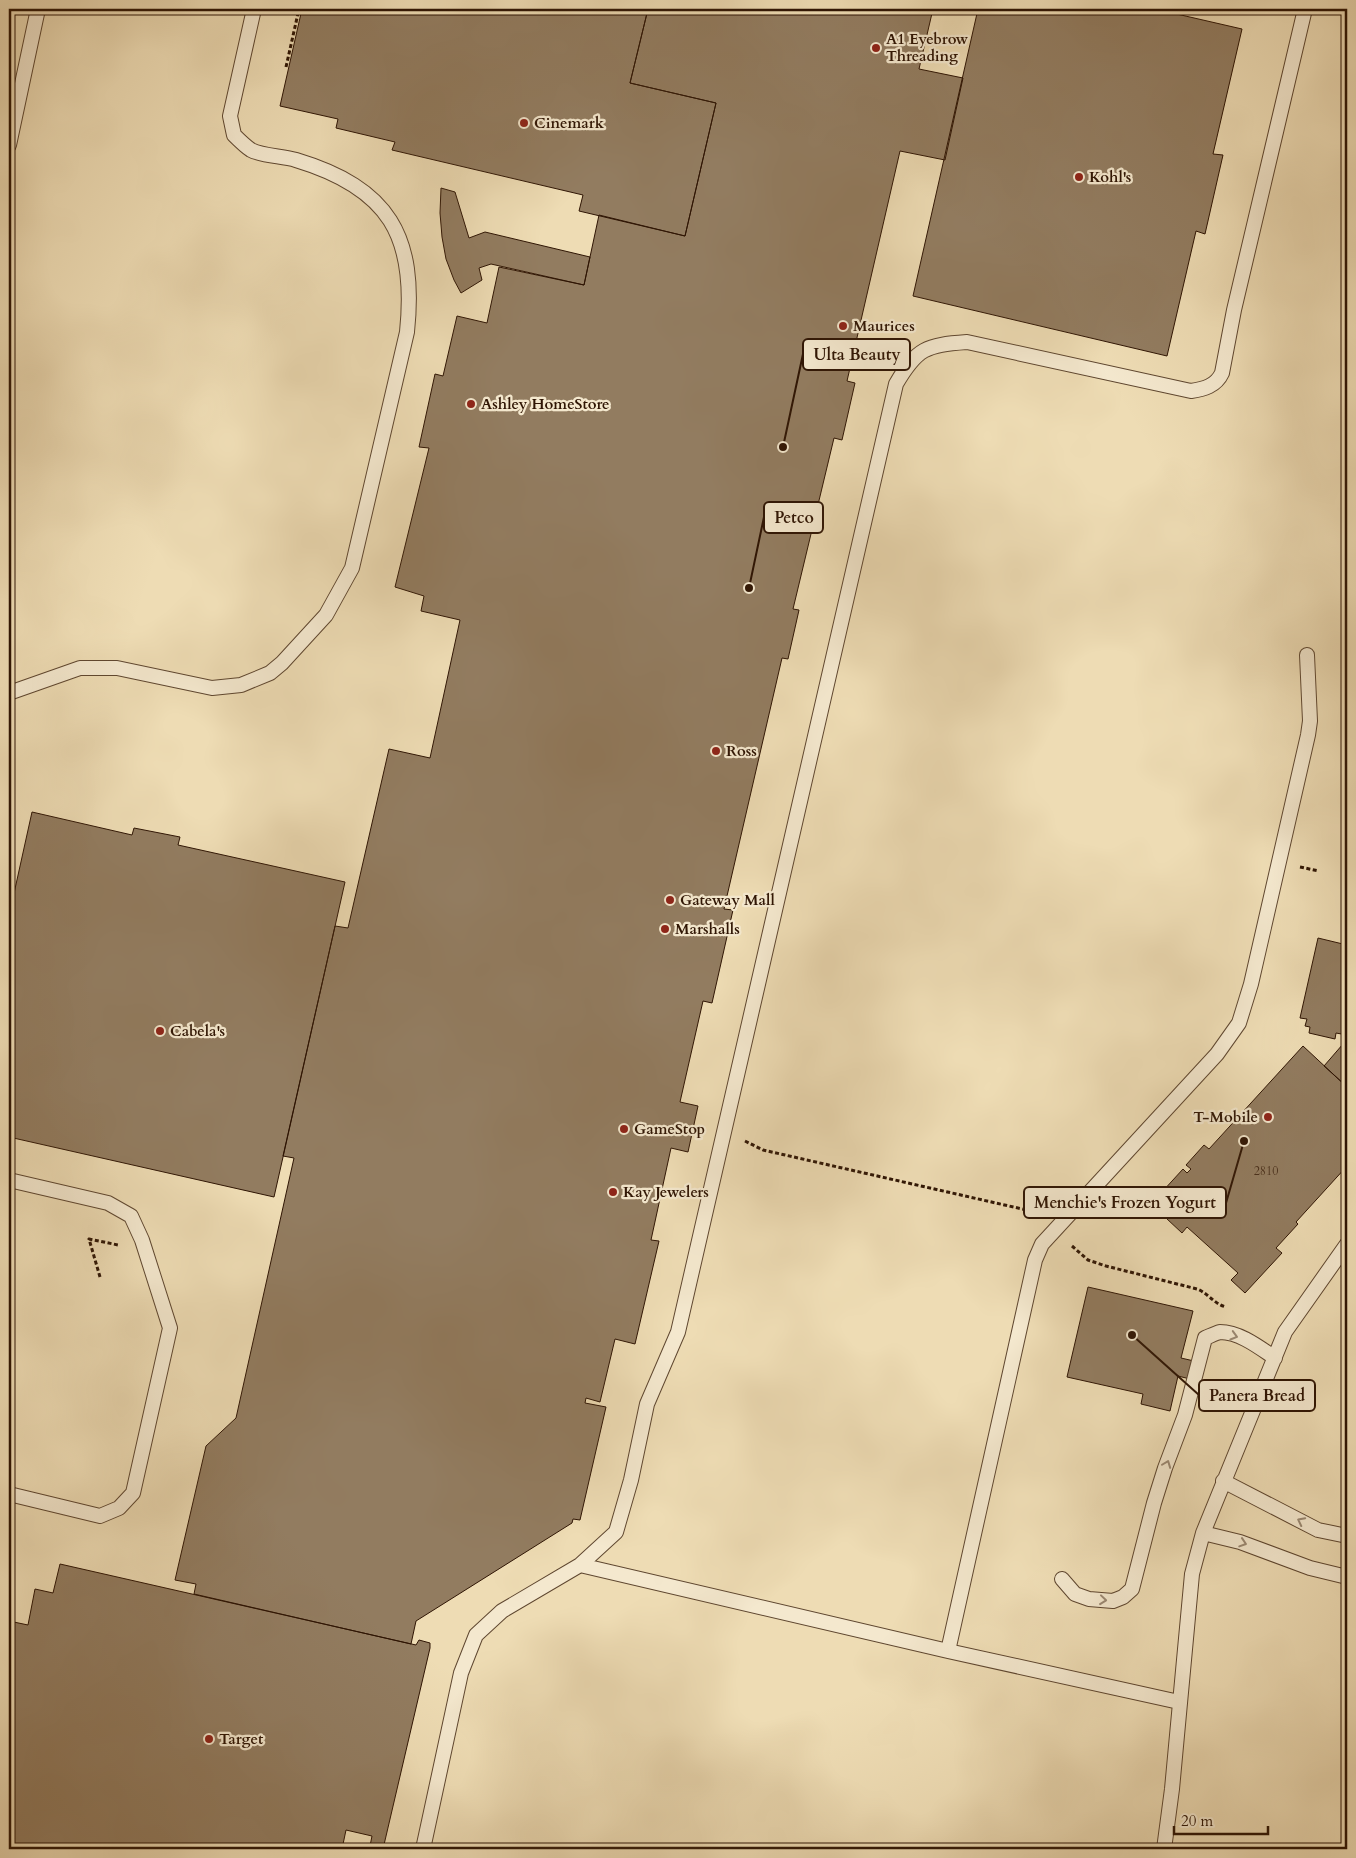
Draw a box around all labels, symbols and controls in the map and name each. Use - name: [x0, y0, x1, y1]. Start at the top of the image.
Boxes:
- place label: A1 Eyebrow Threading: [886, 29, 969, 66]
- marker: A1 Eyebrow Threading: [870, 42, 882, 54]
- place label: Cinemark: [534, 113, 605, 133]
- marker: Cinemark: [518, 117, 530, 129]
- place label: Kohl's: [1089, 167, 1131, 187]
- marker: Kohl's: [1073, 171, 1085, 183]
- place label: Maurices: [853, 316, 915, 336]
- marker: Maurices: [837, 320, 849, 332]
- callout: Ulta Beauty: [803, 339, 910, 370]
- text: Ulta Beauty: [813, 344, 901, 366]
- place label: Ashley HomeStore: [481, 394, 610, 414]
- marker: Ashley HomeStore: [465, 398, 477, 410]
- callout: Petco: [764, 502, 823, 533]
- text: Petco: [774, 507, 814, 529]
- place label: Ross: [726, 741, 757, 761]
- marker: Ross: [710, 745, 722, 757]
- place label: Gateway Mall: [680, 890, 775, 910]
- marker: Gateway Mall: [664, 894, 676, 906]
- place label: Marshalls: [675, 919, 740, 939]
- marker: Marshalls: [659, 923, 671, 935]
- place label: Cabela's: [170, 1021, 225, 1041]
- marker: Cabela's: [154, 1025, 166, 1037]
- place label: T-Mobile: [1193, 1107, 1258, 1127]
- marker: T-Mobile: [1262, 1111, 1274, 1123]
- place label: GameStop: [634, 1119, 705, 1139]
- marker: GameStop: [618, 1123, 630, 1135]
- house number: 2810: [1254, 1163, 1278, 1179]
- place label: Kay Jewelers: [623, 1182, 709, 1202]
- marker: Kay Jewelers: [607, 1186, 619, 1198]
- callout: Menchie's Frozen Yogurt: [1024, 1187, 1226, 1218]
- text: Menchie's Frozen Yogurt: [1034, 1192, 1216, 1214]
- one-way arrow: [1230, 1330, 1238, 1340]
- callout: Panera Bread: [1199, 1380, 1315, 1411]
- text: Panera Bread: [1209, 1385, 1305, 1407]
- one-way arrow: [1161, 1460, 1171, 1468]
- one-way arrow: [1297, 1517, 1306, 1527]
- one-way arrow: [1238, 1538, 1246, 1548]
- one-way arrow: [1100, 1594, 1108, 1605]
- place label: Target: [219, 1729, 264, 1749]
- marker: Target: [203, 1733, 215, 1745]
- scale bar: [1174, 1803, 1267, 1835]
- text: 20 m: [1181, 1811, 1213, 1831]

